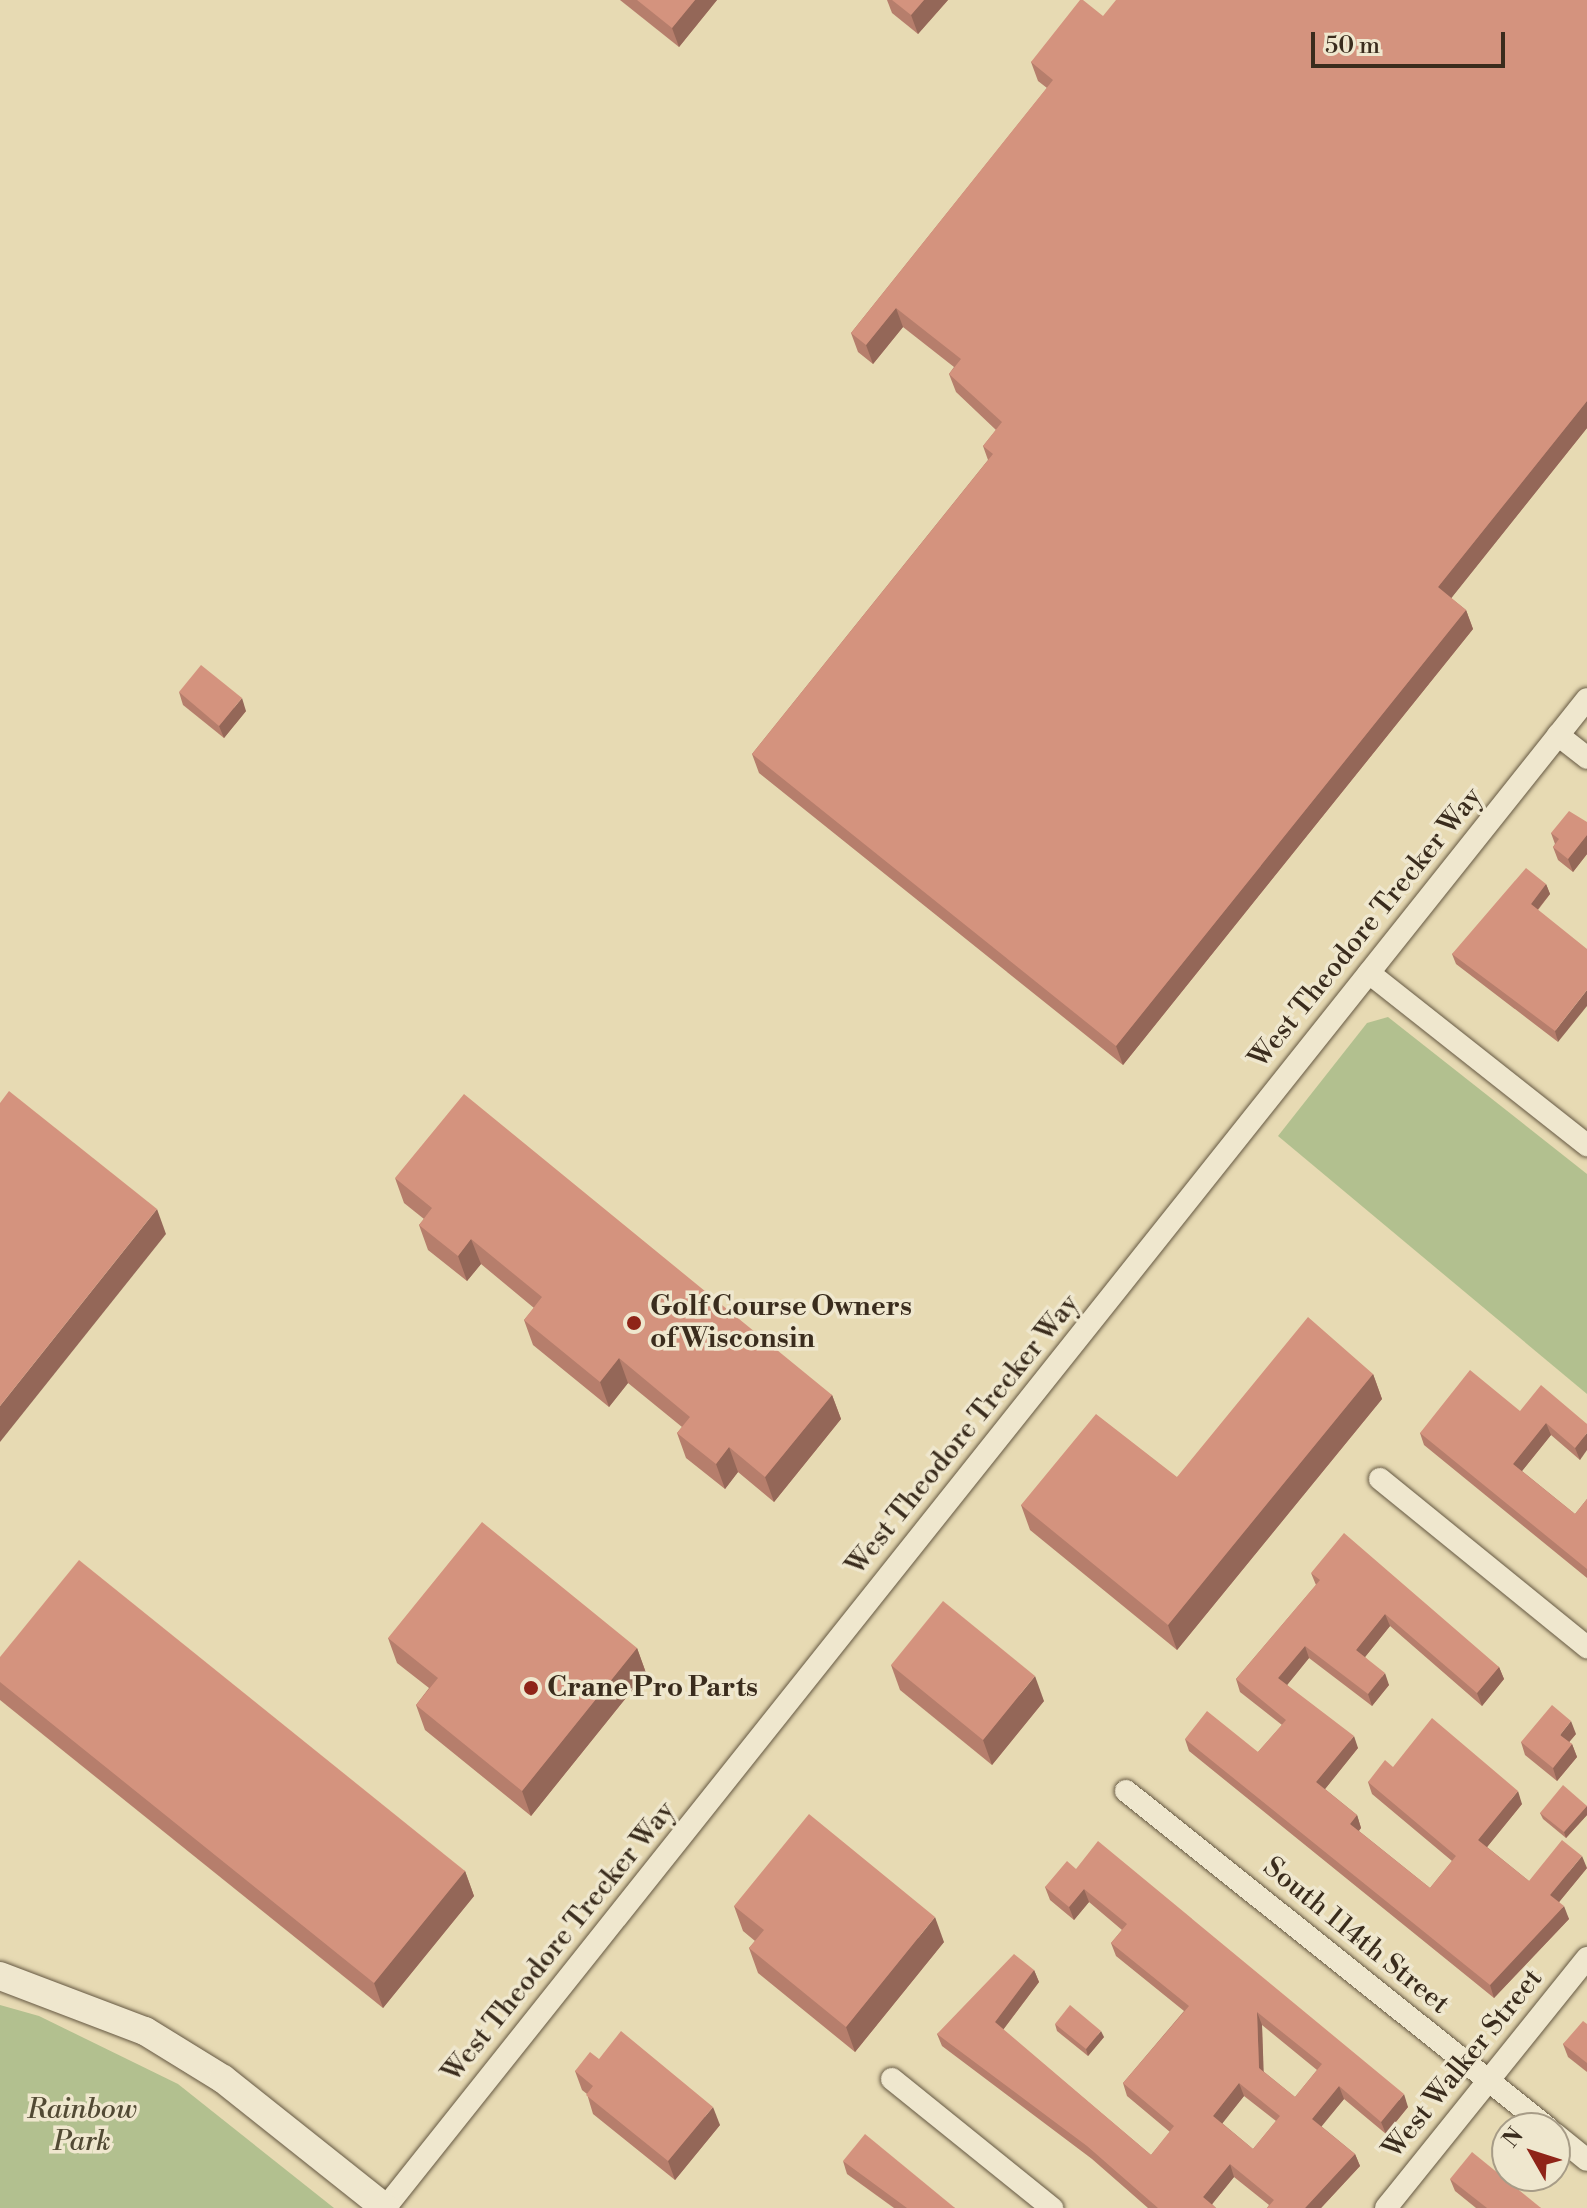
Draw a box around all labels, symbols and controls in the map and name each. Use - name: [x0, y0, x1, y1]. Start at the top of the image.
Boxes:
- scale bar: [1315, 16, 1509, 66]
- text: 50 m: [1325, 31, 1380, 61]
- street label: West Theodore Trecker Way: [1242, 781, 1490, 1075]
- street label: West Theodore Trecker Way: [839, 1288, 1087, 1582]
- place label: Golf Course Owners of Wisconsin: [650, 1290, 912, 1356]
- marker: Golf Course Owners of Wisconsin: [625, 1314, 643, 1332]
- place label: Crane Pro Parts: [547, 1671, 758, 1705]
- marker: Crane Pro Parts: [522, 1679, 540, 1697]
- street label: West Theodore Trecker Way: [435, 1795, 683, 2089]
- street label: South 114th Street: [1256, 1851, 1456, 2021]
- street label: West Walker Street: [1376, 1962, 1550, 2166]
- park label: Rainbow Park: [27, 2093, 137, 2159]
- north arrow: [1491, 2112, 1571, 2192]
- text: N: [1498, 2123, 1529, 2153]

